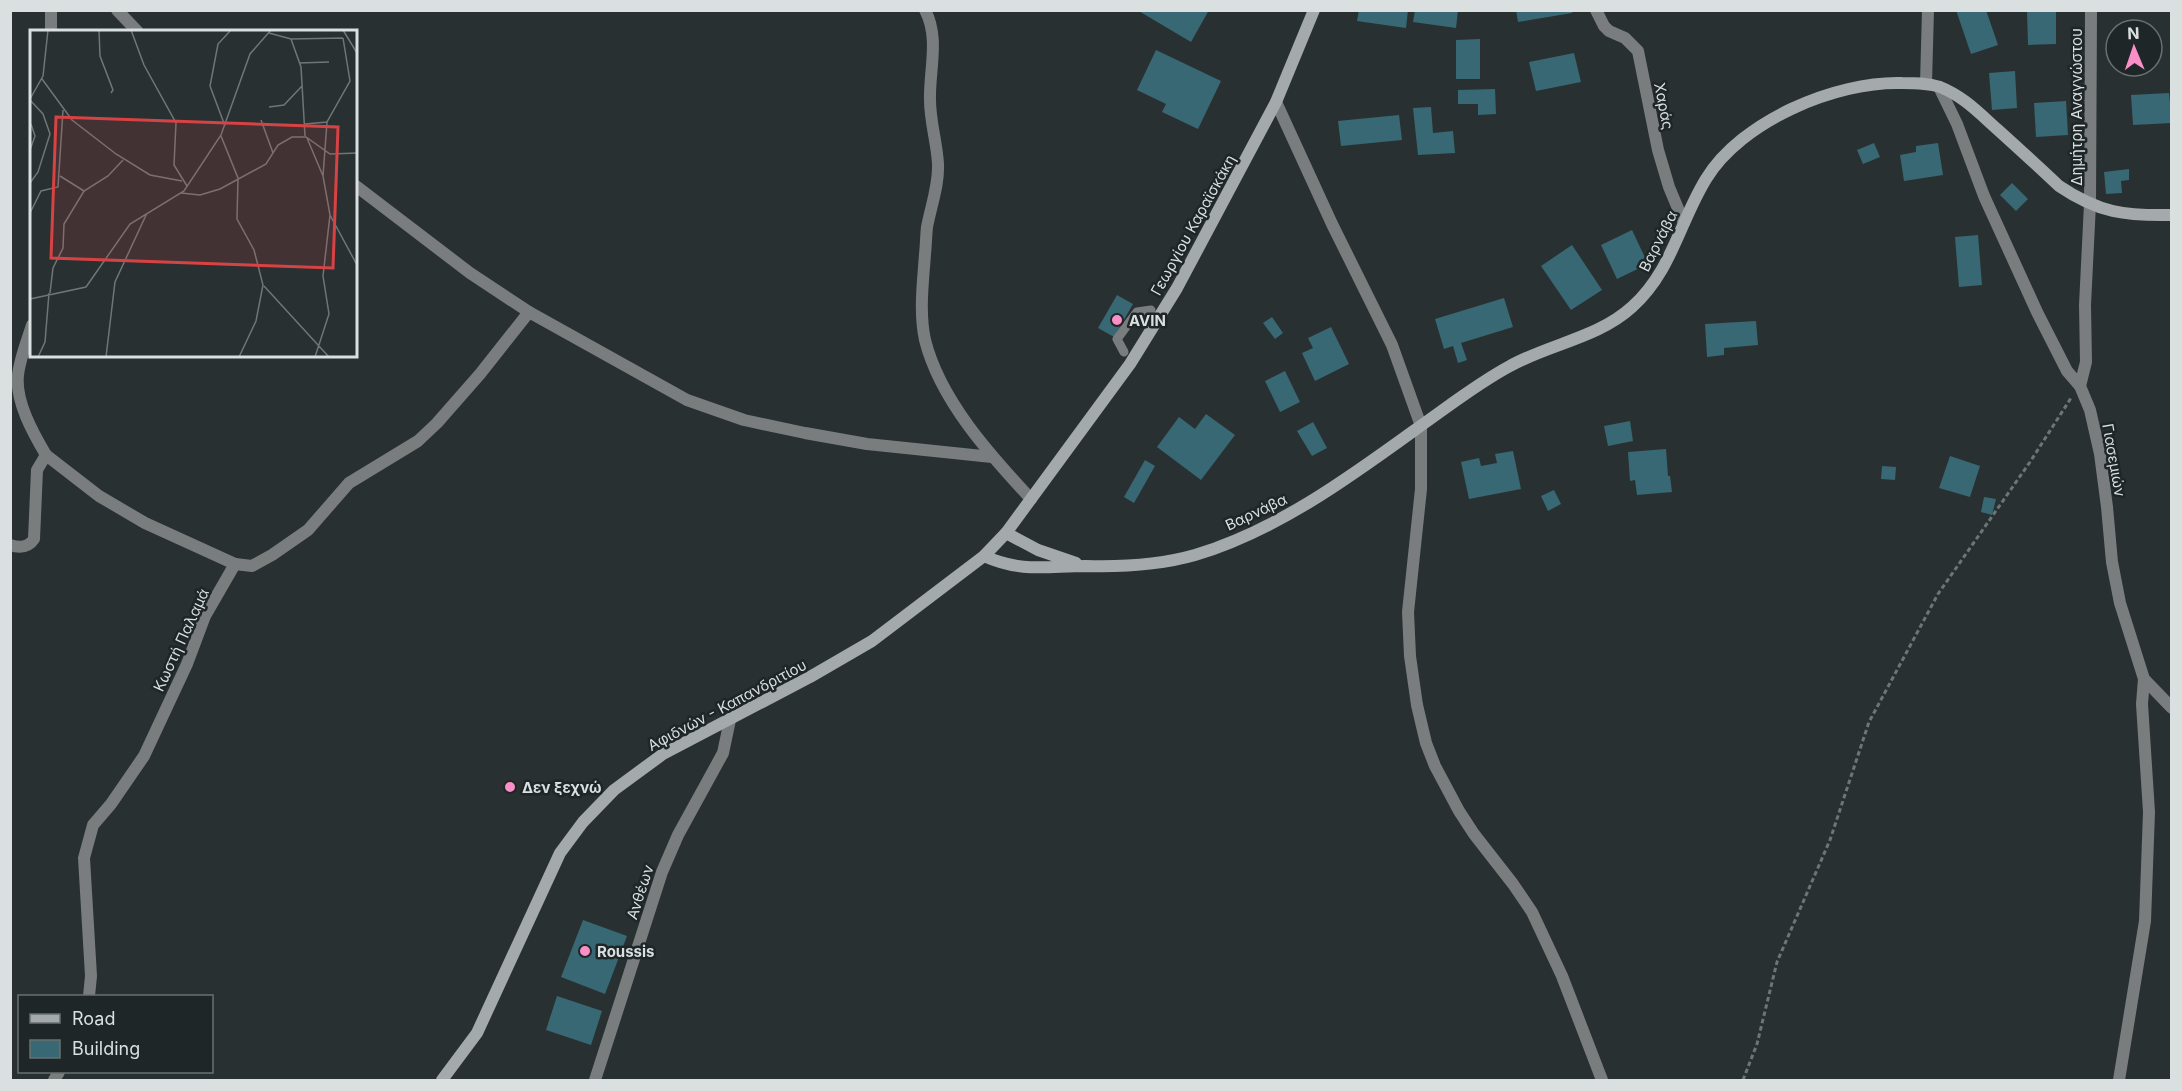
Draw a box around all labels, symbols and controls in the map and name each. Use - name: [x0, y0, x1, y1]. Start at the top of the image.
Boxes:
- north arrow: [2104, 18, 2164, 78]
- text: N: [2127, 23, 2140, 43]
- street label: Δημήτρη Αναγνώστου: [2067, 28, 2086, 186]
- inset map: [30, 30, 357, 357]
- street label: Χαράς: [1650, 81, 1678, 131]
- street label: Γεωργίου Καραϊσκάκη: [1146, 151, 1240, 299]
- street label: Βαρνάβα: [1635, 207, 1681, 275]
- place label: AVIN: [1129, 311, 1166, 330]
- marker: AVIN: [1110, 313, 1124, 327]
- street label: Γιασεμιών: [2098, 422, 2130, 498]
- street label: Βαρνάβα: [1222, 489, 1290, 535]
- street label: Κωστή Παλαμά: [149, 585, 213, 695]
- street label: Αφιδνών - Καπανδριτίου: [644, 655, 810, 755]
- place label: Δεν ξεχνώ: [522, 778, 602, 797]
- marker: Δεν ξεχνώ: [503, 780, 517, 794]
- street label: Ανθέων: [622, 862, 658, 922]
- place label: Roussis: [597, 942, 654, 961]
- marker: Roussis: [578, 944, 592, 958]
- legend: [18, 995, 213, 1073]
- text: Road: [72, 1008, 115, 1029]
- text: Building: [72, 1038, 140, 1059]

